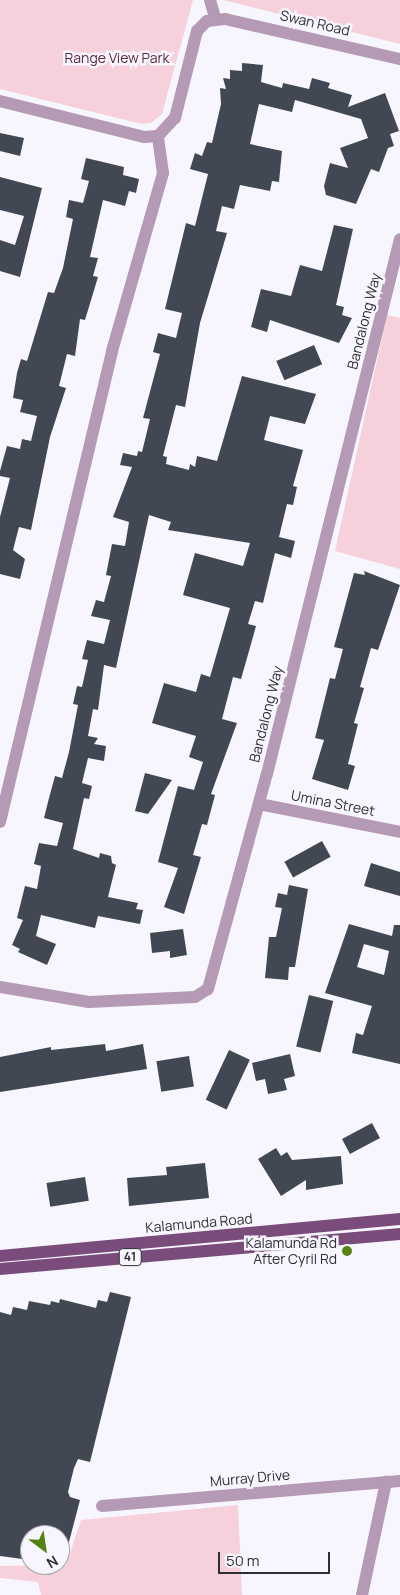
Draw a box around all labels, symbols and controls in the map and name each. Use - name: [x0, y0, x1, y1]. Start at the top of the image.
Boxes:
- street label: Swan Road: [279, 7, 351, 39]
- park label: Range View Park: [65, 50, 169, 66]
- street label: Bandalong Way: [344, 271, 384, 371]
- street label: Bandalong Way: [246, 664, 286, 764]
- street label: Umina Street: [290, 787, 376, 819]
- street label: Kalamunda Road: [145, 1210, 253, 1236]
- place label: Kalamunda Rd After Cyril Rd: [245, 1235, 337, 1268]
- marker: Kalamunda Rd After Cyril Rd: [341, 1245, 353, 1257]
- road number: 41: [118, 1248, 142, 1266]
- street label: Murray Drive: [209, 1466, 291, 1490]
- north arrow: [20, 1525, 70, 1575]
- scale bar: [220, 1542, 332, 1574]
- text: 50 m: [226, 1550, 260, 1571]
- text: N: [43, 1552, 62, 1573]

